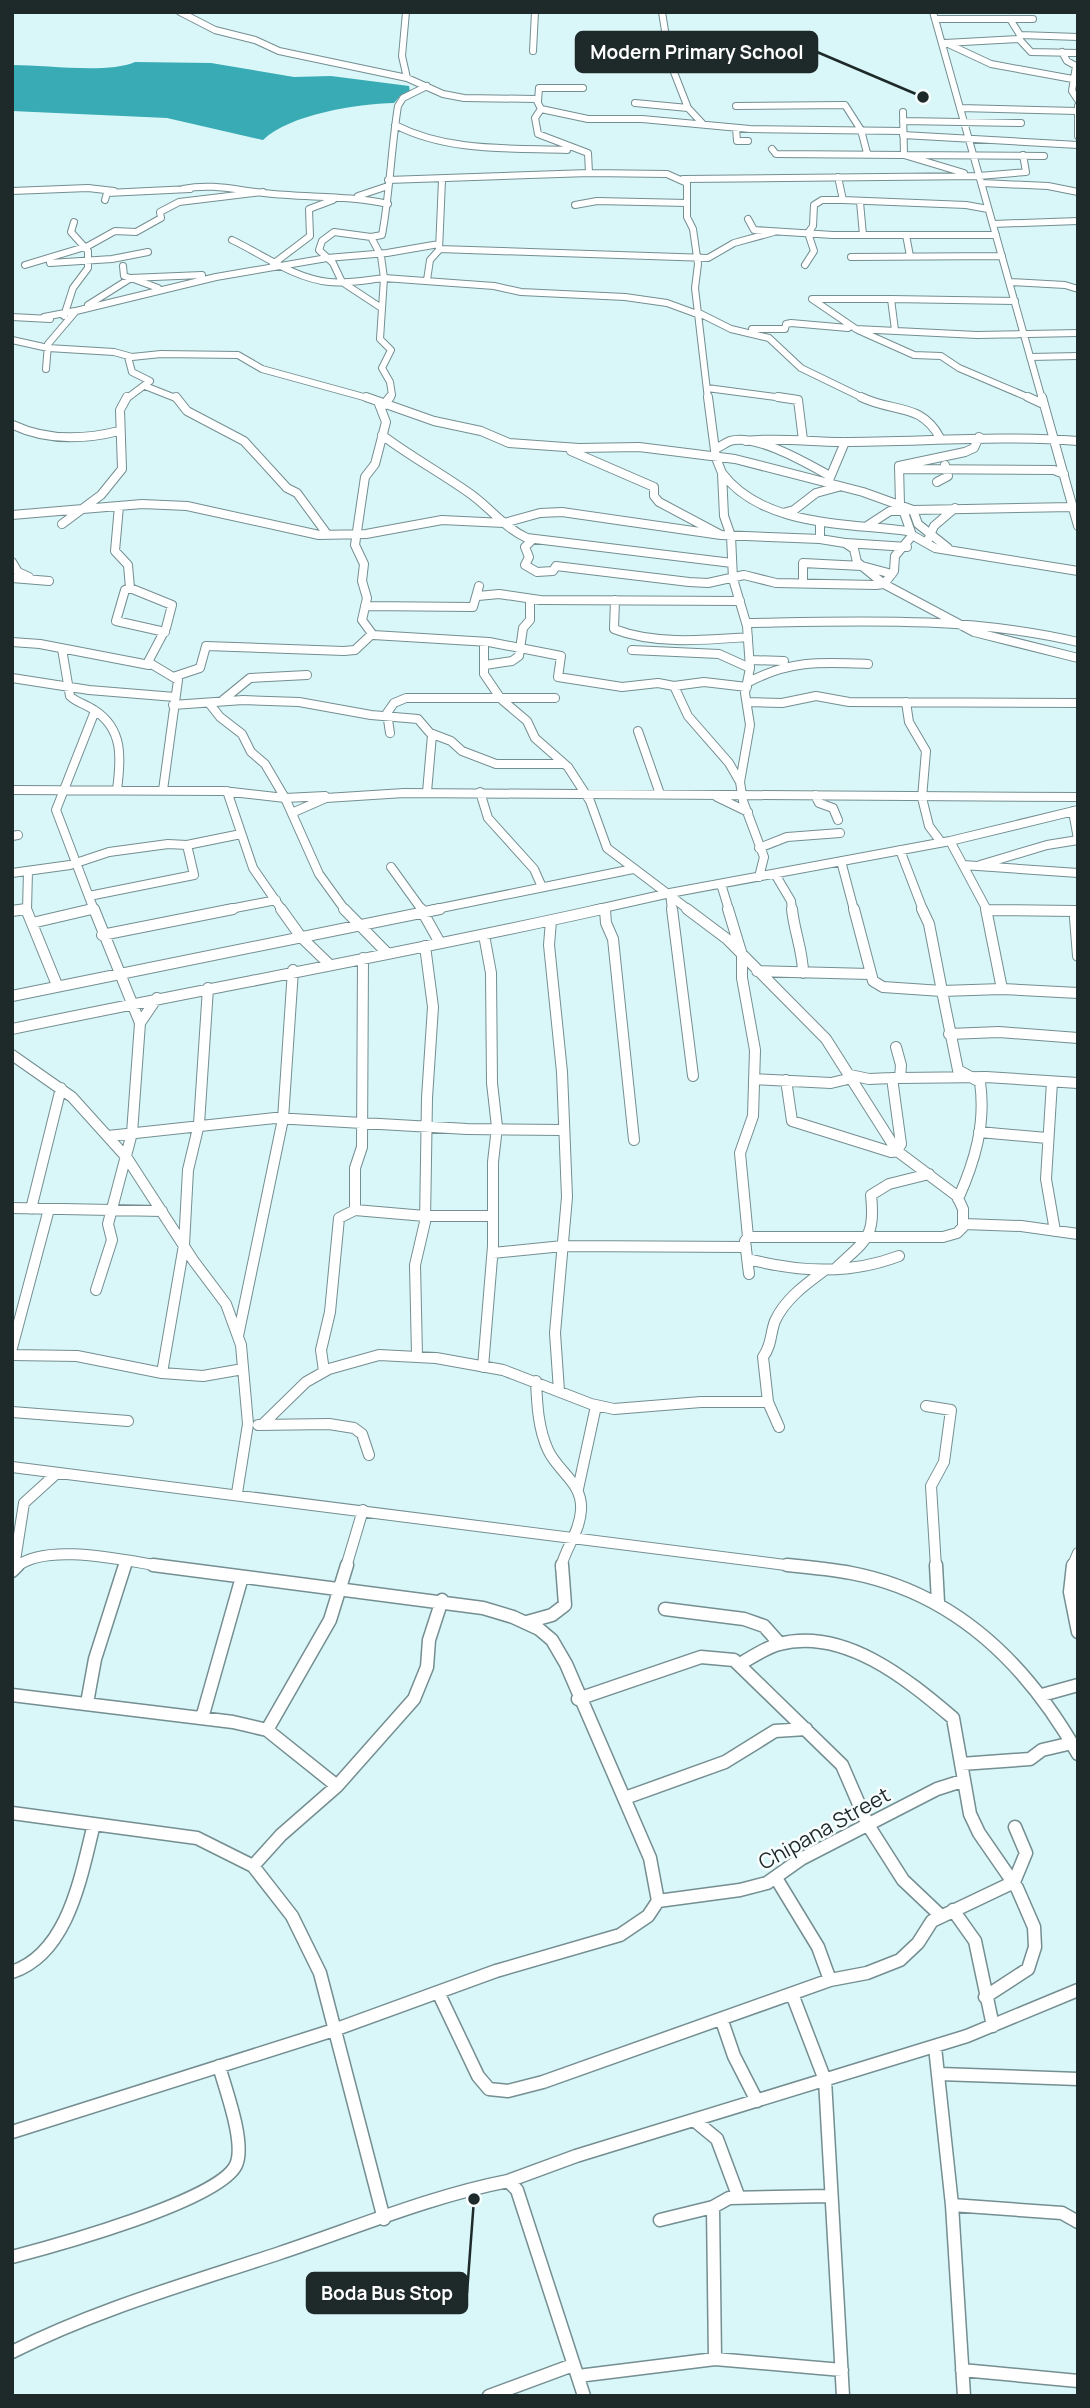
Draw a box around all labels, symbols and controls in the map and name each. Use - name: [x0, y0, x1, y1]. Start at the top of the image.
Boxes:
- callout: Modern Primary School: [576, 32, 817, 72]
- text: Modern Primary School: [590, 39, 804, 65]
- street label: Chipana Street: [753, 1780, 895, 1876]
- callout: Boda Bus Stop: [307, 2273, 467, 2313]
- text: Boda Bus Stop: [321, 2280, 453, 2306]

